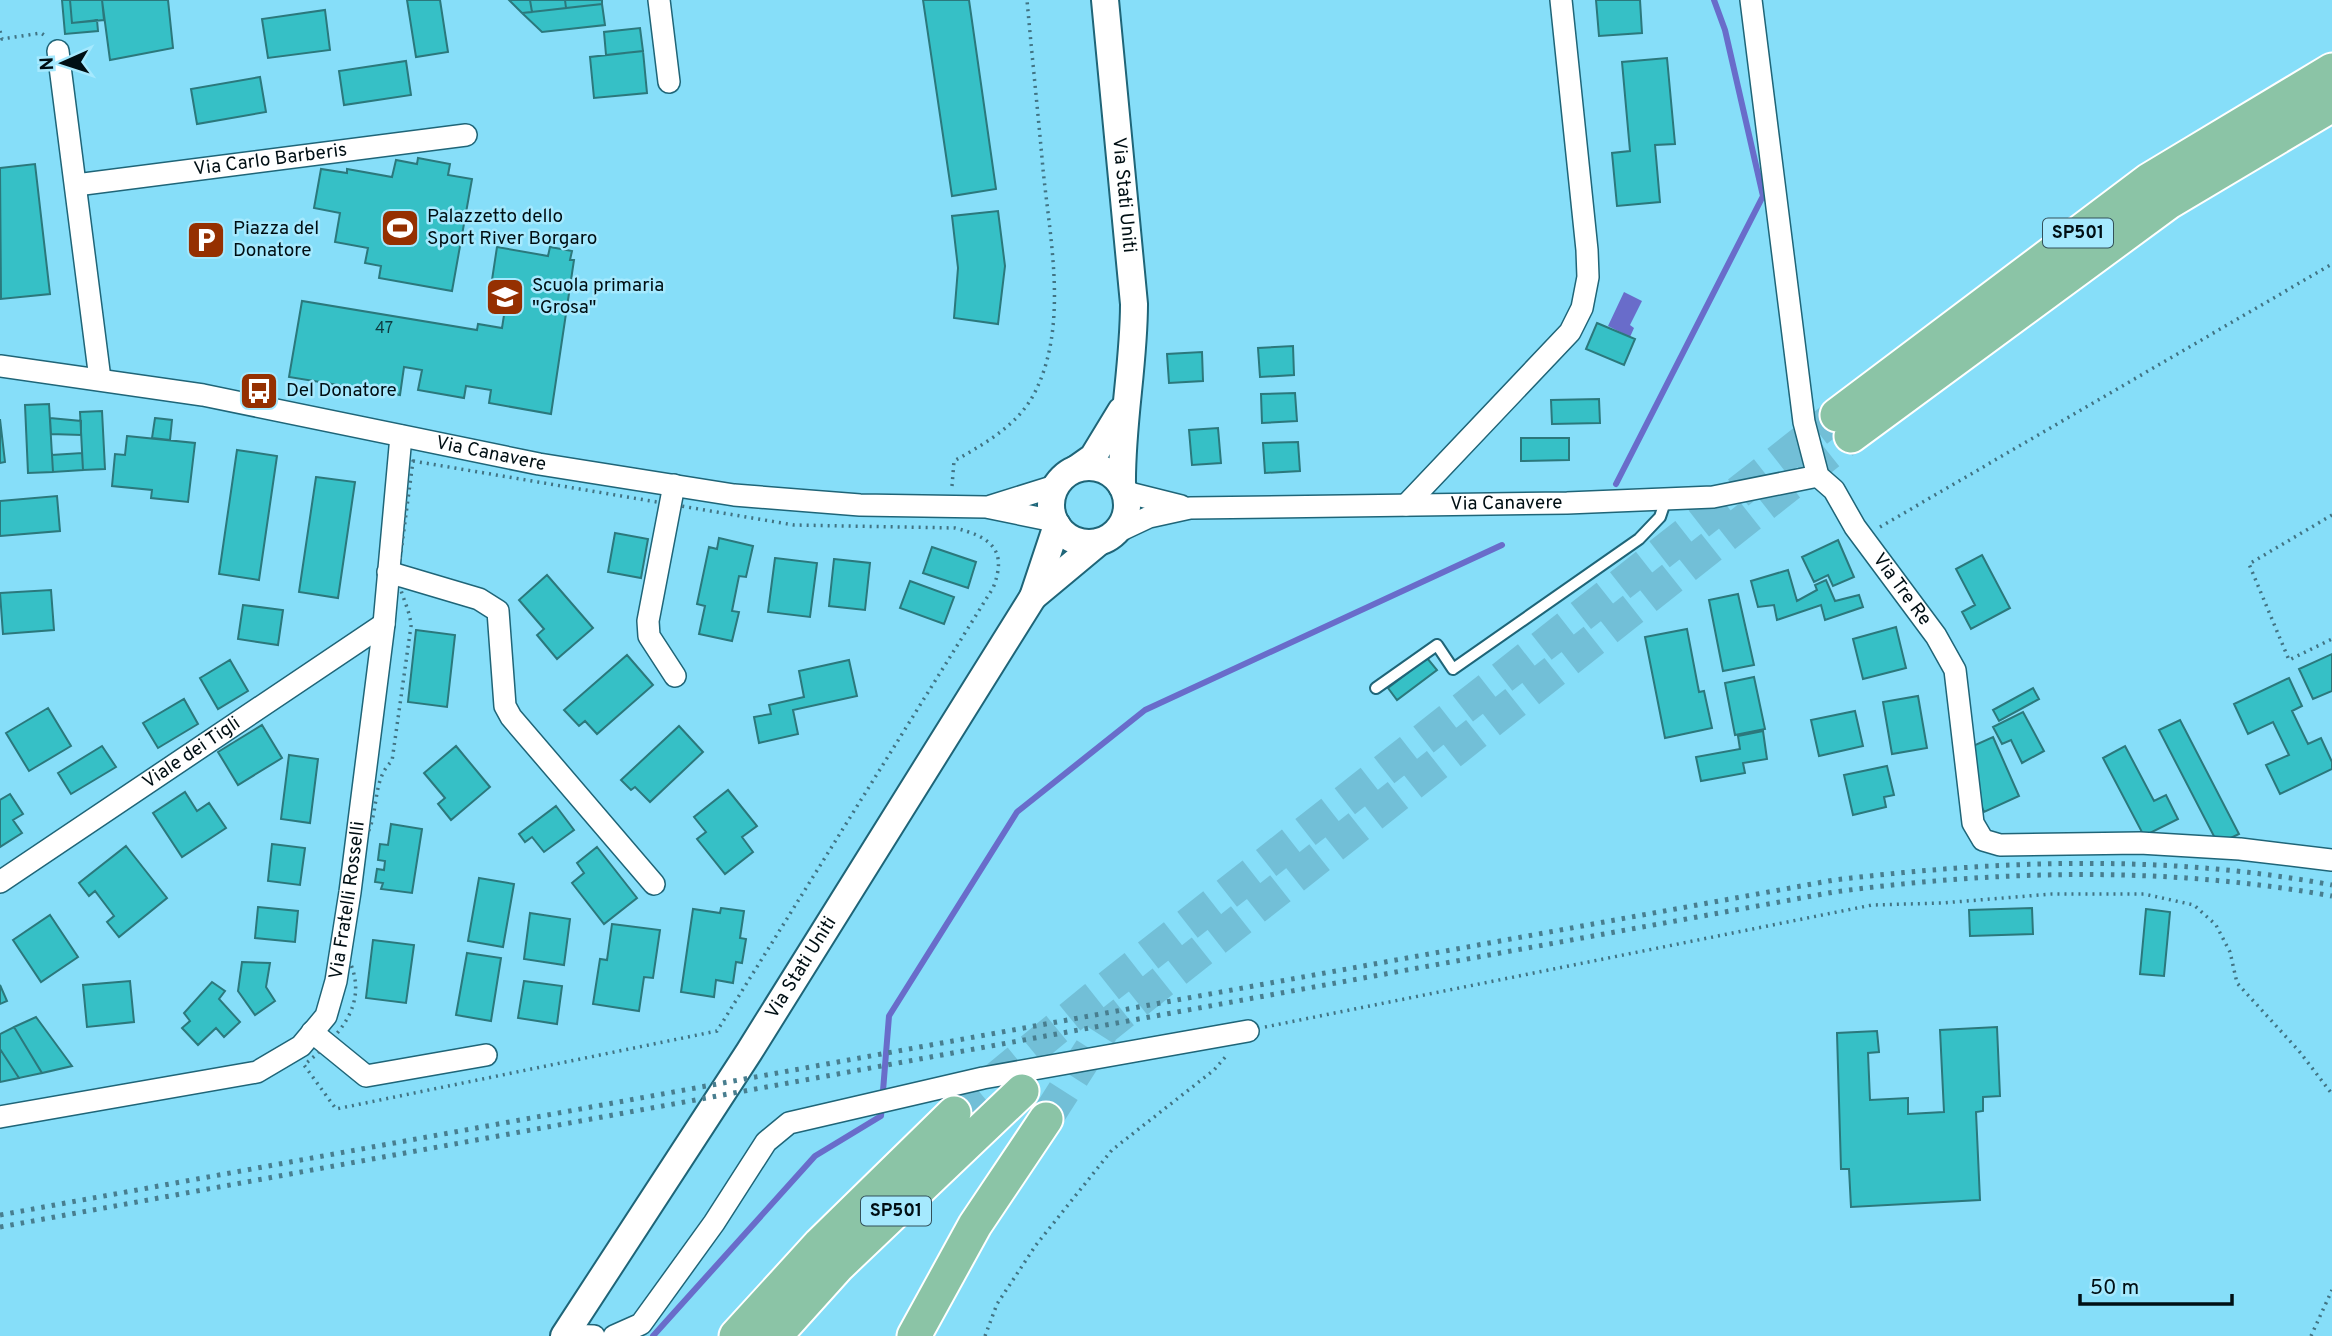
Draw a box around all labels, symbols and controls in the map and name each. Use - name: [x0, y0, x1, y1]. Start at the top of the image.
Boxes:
- north arrow: [28, 28, 98, 98]
- text: N: [36, 56, 60, 71]
- street label: Via Stati Uniti: [1106, 136, 1141, 254]
- street label: Via Carlo Barberis: [192, 138, 348, 182]
- place label: Palazzetto dello Sport River Borgaro: [427, 205, 597, 251]
- sports icon: Palazzetto dello Sport River Borgaro: [379, 207, 421, 249]
- place label: Piazza del Donatore: [233, 217, 319, 263]
- road number: SP501: [2043, 218, 2113, 247]
- parking icon: Piazza del Donatore: [185, 219, 227, 261]
- place label: Scuola primaria "Grosa": [532, 274, 664, 320]
- school or university icon: Scuola primaria "Grosa": [484, 276, 526, 318]
- house number: 47: [375, 319, 393, 339]
- bus stop icon: Del Donatore: [238, 370, 280, 412]
- place label: Del Donatore: [286, 379, 397, 403]
- street label: Via Canavere: [434, 431, 548, 477]
- street label: Via Canavere: [1450, 491, 1563, 517]
- street label: Via Tre Re: [1867, 549, 1936, 631]
- street label: Viale dei Tigli: [138, 712, 245, 795]
- street label: Via Fratelli Rosselli: [324, 820, 371, 981]
- street label: Via Stati Uniti: [761, 912, 842, 1024]
- road number: SP501: [861, 1196, 931, 1226]
- scale bar: [2080, 1262, 2232, 1306]
- text: 50 m: [2090, 1275, 2139, 1302]

